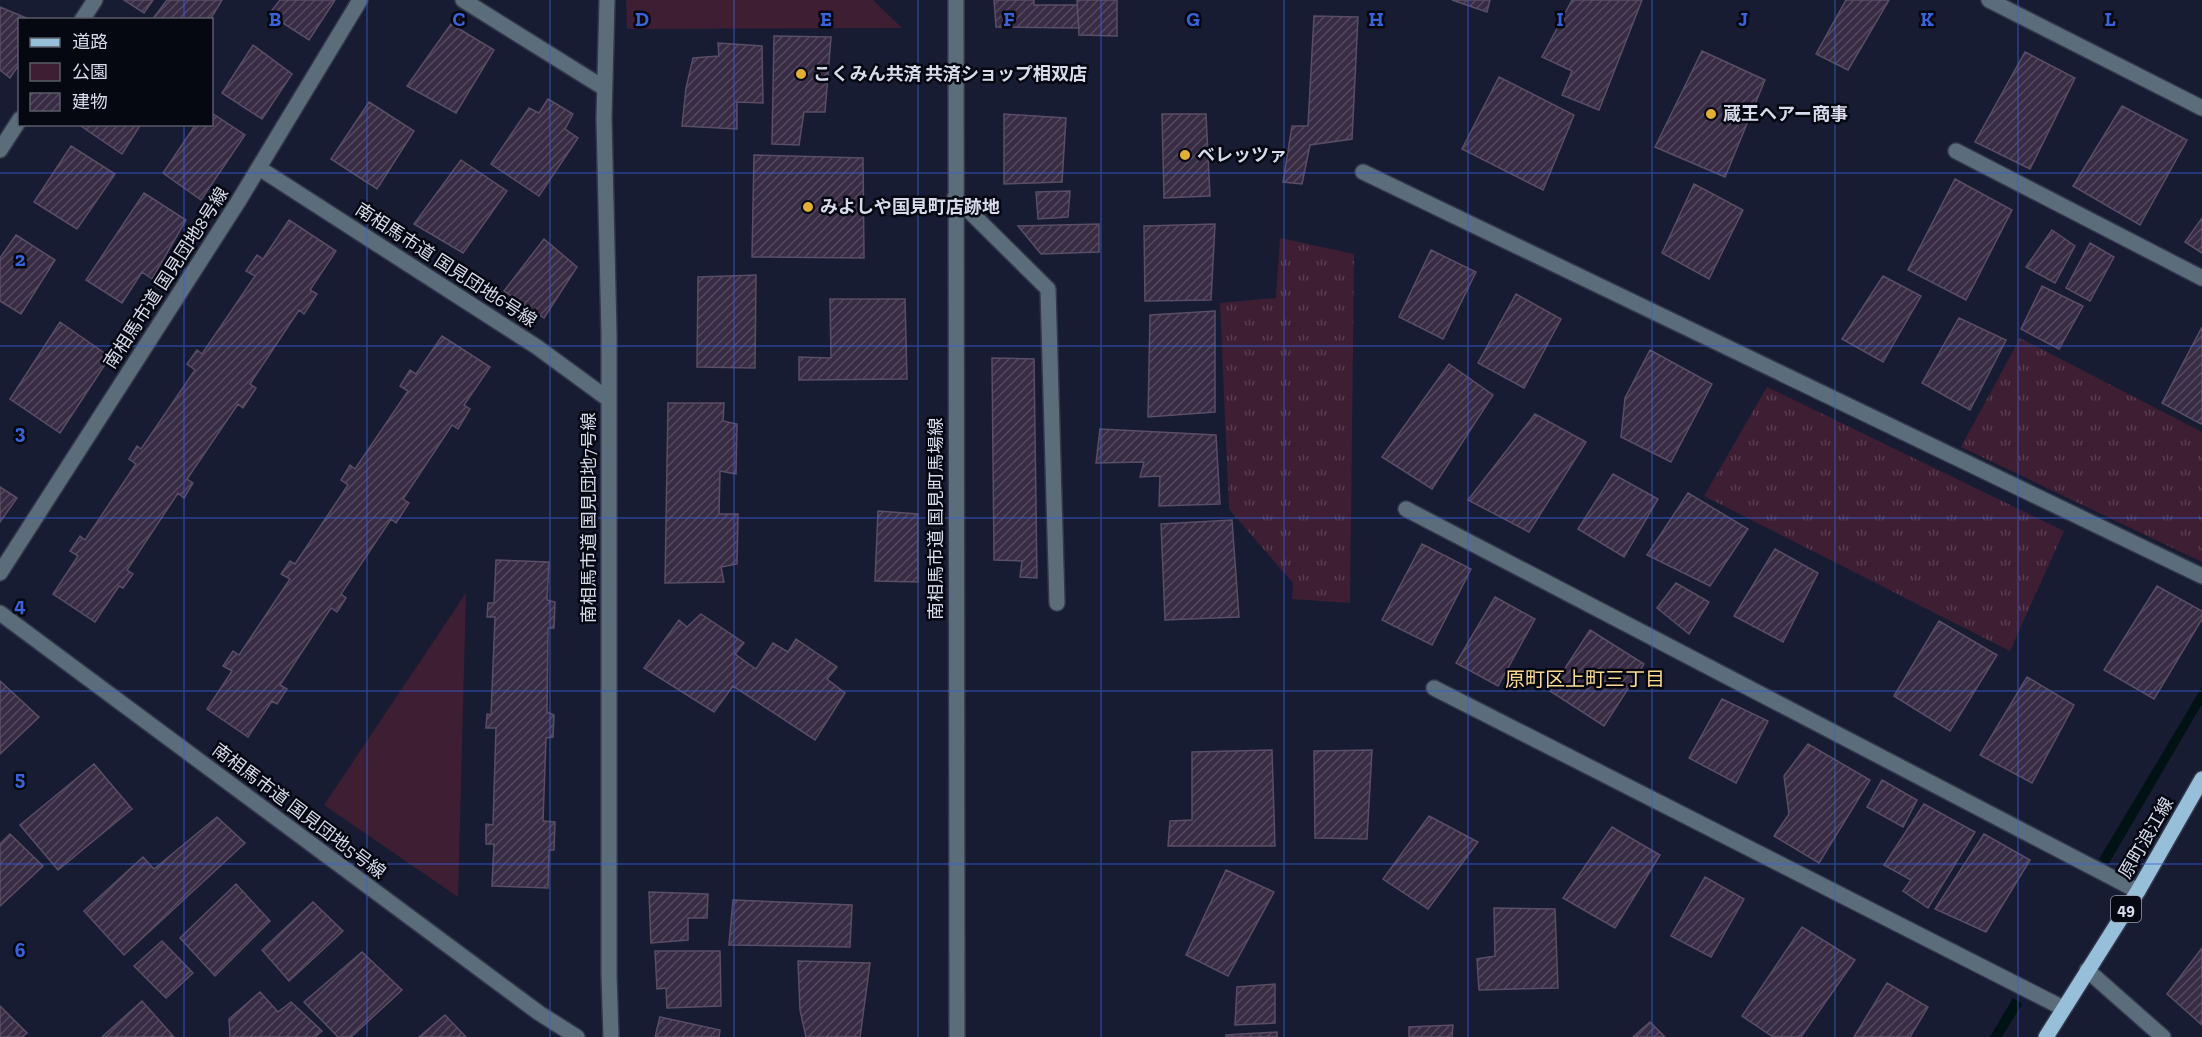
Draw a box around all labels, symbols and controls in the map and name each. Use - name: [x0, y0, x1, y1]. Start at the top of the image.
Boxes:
- text: B: [269, 7, 281, 31]
- text: C: [453, 7, 466, 31]
- text: D: [635, 7, 649, 31]
- text: E: [820, 7, 832, 31]
- text: F: [1003, 7, 1015, 31]
- text: G: [1186, 7, 1200, 31]
- text: H: [1368, 7, 1384, 31]
- text: I: [1556, 7, 1564, 31]
- text: J: [1738, 7, 1748, 31]
- text: K: [1920, 7, 1934, 31]
- text: L: [2104, 7, 2116, 31]
- legend: [18, 18, 213, 126]
- text: 道路: [72, 31, 108, 53]
- text: 公園: [72, 61, 108, 83]
- place label: こくみん共済 共済ショップ相双店: [813, 63, 1087, 85]
- marker: こくみん共済 共済ショップ相双店: [794, 67, 808, 81]
- text: 建物: [72, 91, 108, 113]
- place label: 蔵王ヘアー商事: [1723, 103, 1848, 125]
- marker: 蔵王ヘアー商事: [1704, 107, 1718, 121]
- place label: ベレッツァ: [1197, 144, 1287, 166]
- marker: ベレッツァ: [1178, 148, 1192, 162]
- street label: 南相馬市道 国見団地8号線: [99, 183, 233, 373]
- place label: みよしや国見町店跡地: [820, 196, 1000, 218]
- street label: 南相馬市道 国見団地6号線: [351, 198, 541, 332]
- marker: みよしや国見町店跡地: [801, 200, 815, 214]
- text: 2: [15, 247, 26, 271]
- street label: 南相馬市道 国見団地7号線: [578, 413, 600, 623]
- street label: 南相馬市道 国見町馬場線: [925, 418, 947, 620]
- text: 3: [15, 420, 26, 444]
- text: 4: [14, 593, 26, 617]
- district label: 原町区上町三丁目: [1505, 667, 1665, 691]
- street label: 南相馬市道 国見団地5号線: [208, 739, 390, 883]
- text: 5: [15, 766, 25, 790]
- street label: 原町浪江線: [2114, 794, 2178, 882]
- road number: 49: [2111, 896, 2141, 922]
- text: 6: [15, 938, 26, 962]

